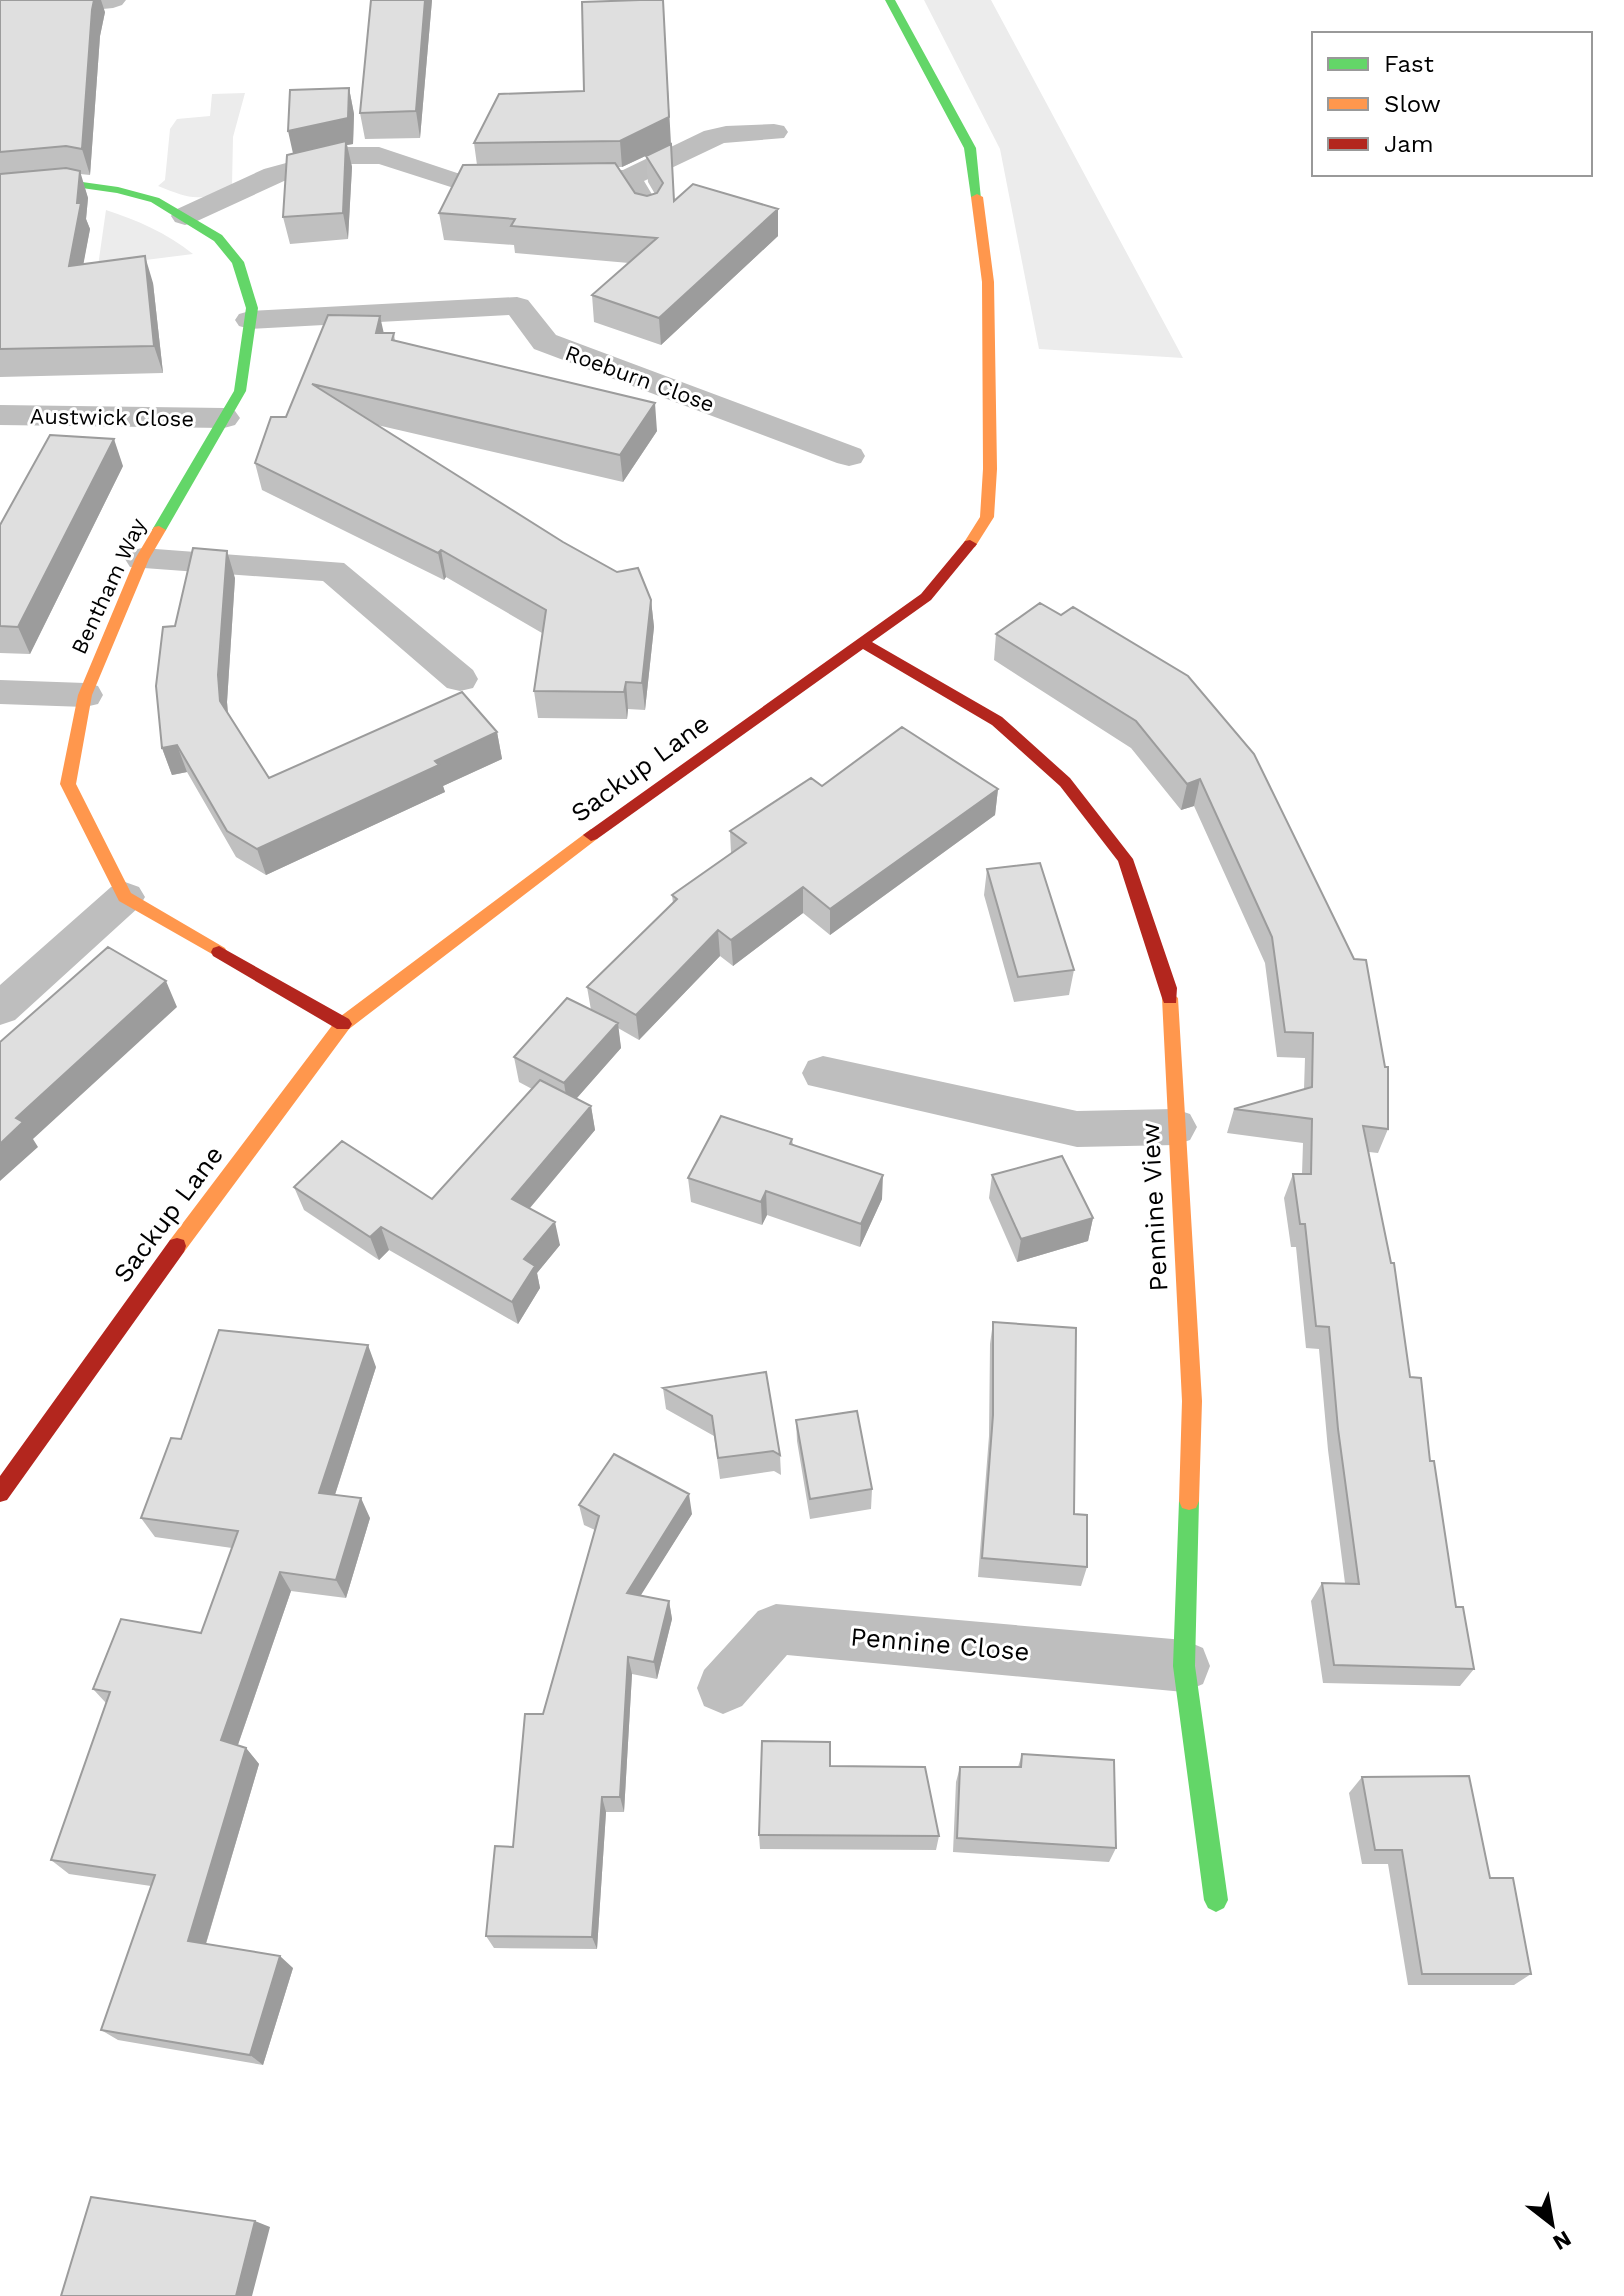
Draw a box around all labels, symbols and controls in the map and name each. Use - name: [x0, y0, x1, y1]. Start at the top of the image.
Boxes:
- legend: [1312, 32, 1592, 176]
- text: Fast: [1384, 50, 1434, 78]
- text: Slow: [1384, 90, 1441, 118]
- text: Jam: [1384, 130, 1434, 158]
- street label: Roeburn Close: [562, 340, 718, 417]
- street label: Austwick Close: [30, 404, 194, 431]
- street label: Bentham Way: [66, 514, 151, 658]
- street label: Sackup Lane: [565, 708, 715, 828]
- street label: Pennine View: [1135, 1122, 1173, 1292]
- street label: Sackup Lane: [107, 1140, 229, 1288]
- street label: Pennine Close: [849, 1621, 1031, 1667]
- north arrow: [1512, 2184, 1592, 2264]
- text: N: [1549, 2226, 1575, 2256]

